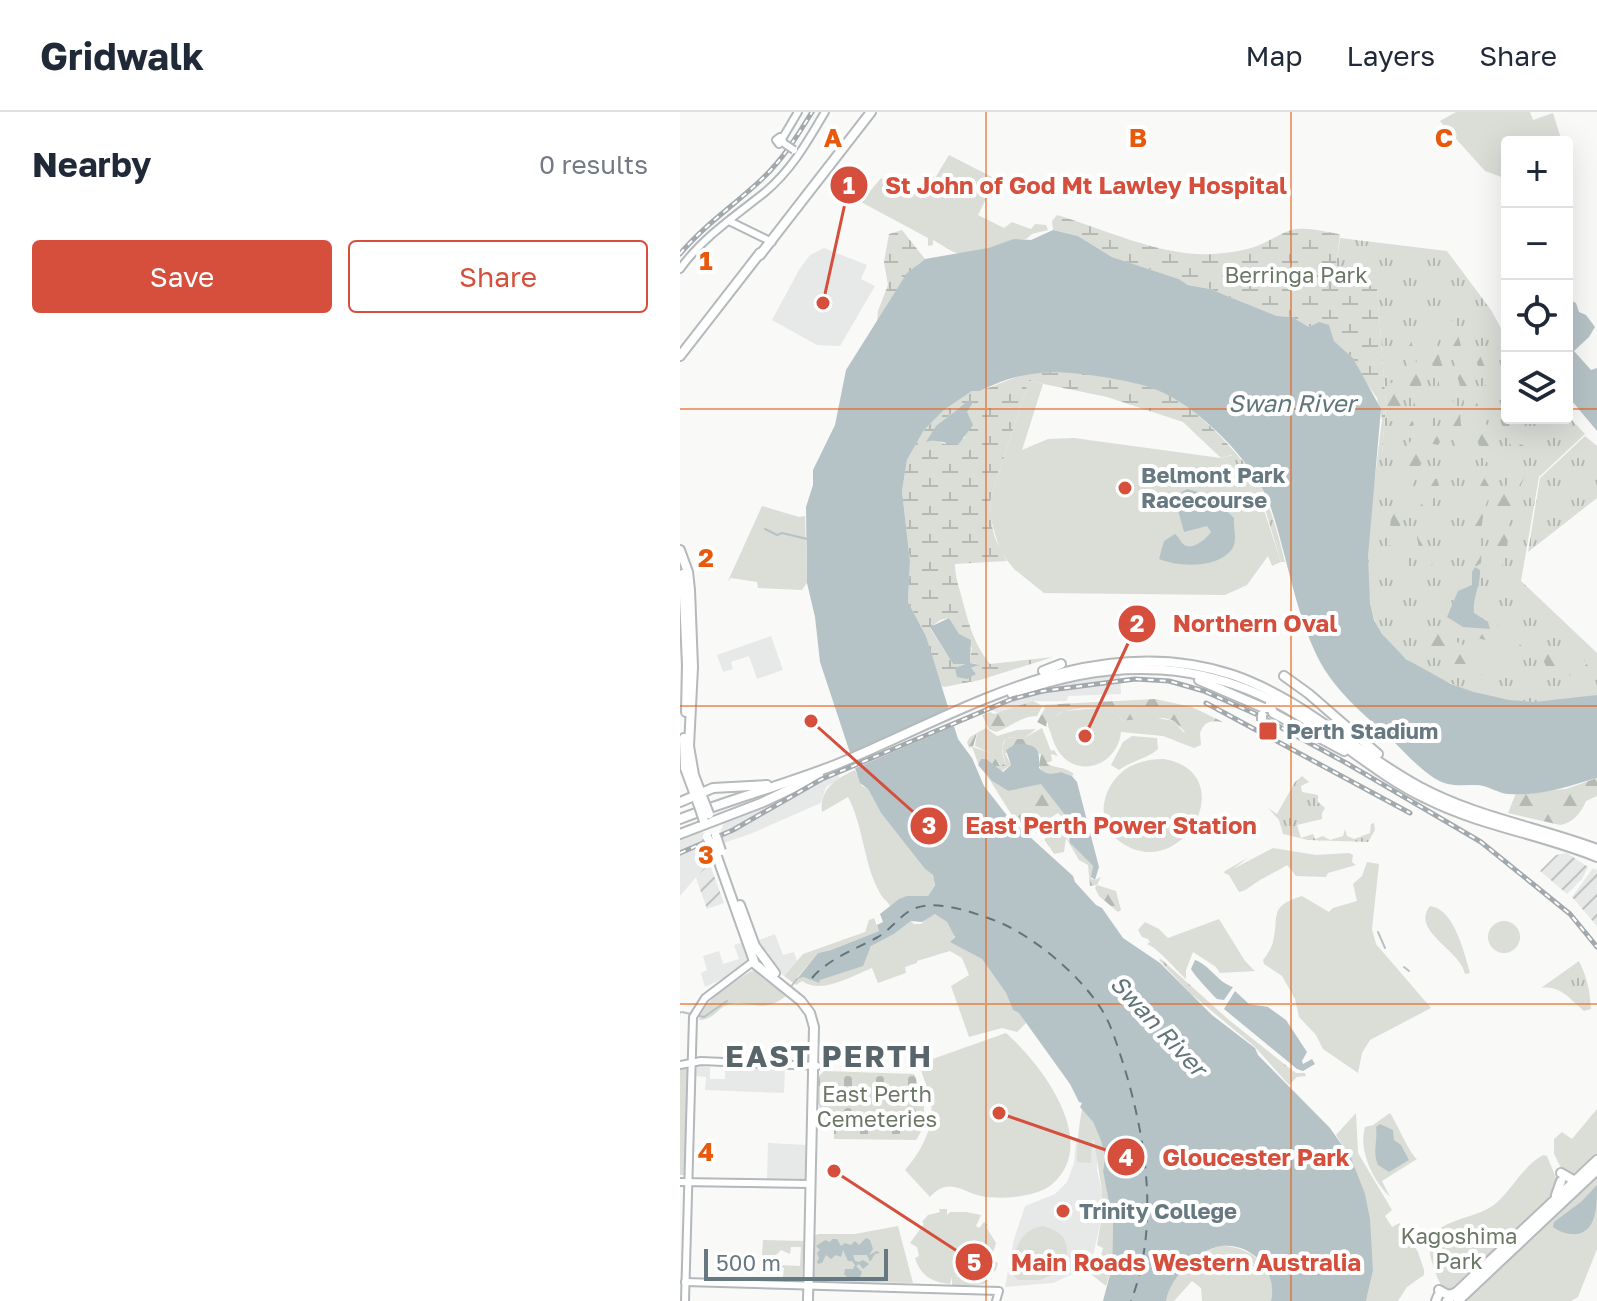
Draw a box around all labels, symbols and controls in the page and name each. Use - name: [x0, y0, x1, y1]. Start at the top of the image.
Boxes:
- text: Gridwalk: [40, 33, 204, 78]
- text: Map: [1245, 39, 1303, 72]
- text: Layers: [1347, 39, 1435, 72]
- text: Share: [1479, 39, 1557, 72]
- text: A: [824, 122, 843, 153]
- text: B: [1129, 122, 1147, 153]
- text: C: [1435, 122, 1453, 153]
- map controls: [1501, 136, 1573, 424]
- button: +: [1501, 136, 1573, 208]
- text: Nearby: [32, 144, 152, 184]
- text: 0 results: [539, 149, 648, 180]
- callout: St John of God Mt Lawley Hospital: [829, 161, 1303, 209]
- text: 1: [843, 170, 855, 199]
- text: St John of God Mt Lawley Hospital: [885, 170, 1287, 199]
- button: −: [1501, 208, 1573, 280]
- button: Save: [32, 240, 332, 313]
- button: Share: [348, 240, 648, 313]
- text: 1: [699, 245, 713, 276]
- park label: Berringa Park: [1224, 261, 1368, 288]
- button: locate: [1501, 280, 1573, 352]
- button: layers: [1501, 352, 1573, 424]
- water label: Swan River: [1228, 388, 1359, 417]
- place label: Belmont Park Racecourse: [1141, 461, 1286, 513]
- marker: Belmont Park Racecourse: [1116, 479, 1134, 497]
- text: 2: [698, 542, 714, 573]
- callout: Northern Oval: [1117, 600, 1354, 648]
- text: 2: [1130, 608, 1144, 637]
- text: Northern Oval: [1173, 608, 1337, 637]
- place label: Perth Stadium: [1286, 717, 1438, 744]
- marker: Perth Stadium: [1257, 720, 1279, 742]
- callout: East Perth Power Station: [909, 802, 1273, 850]
- text: 3: [922, 810, 936, 839]
- text: East Perth Power Station: [965, 810, 1257, 839]
- text: 3: [698, 839, 714, 870]
- water label: Swan River: [1105, 968, 1216, 1084]
- district label: EAST PERTH: [725, 1038, 933, 1074]
- park label: East Perth Cemeteries: [817, 1080, 937, 1132]
- callout: Gloucester Park: [1106, 1133, 1366, 1181]
- text: 4: [698, 1136, 714, 1167]
- text: 4: [1119, 1142, 1134, 1171]
- text: Gloucester Park: [1162, 1142, 1350, 1171]
- place label: Trinity College: [1079, 1197, 1237, 1224]
- marker: Trinity College: [1054, 1202, 1072, 1220]
- park label: Kagoshima Park: [1400, 1222, 1518, 1274]
- callout: Main Roads Western Australia: [954, 1238, 1377, 1286]
- scale bar: [704, 1245, 888, 1281]
- text: 5: [967, 1247, 981, 1276]
- text: Main Roads Western Australia: [1011, 1247, 1361, 1276]
- text: 500 m: [716, 1249, 781, 1276]

